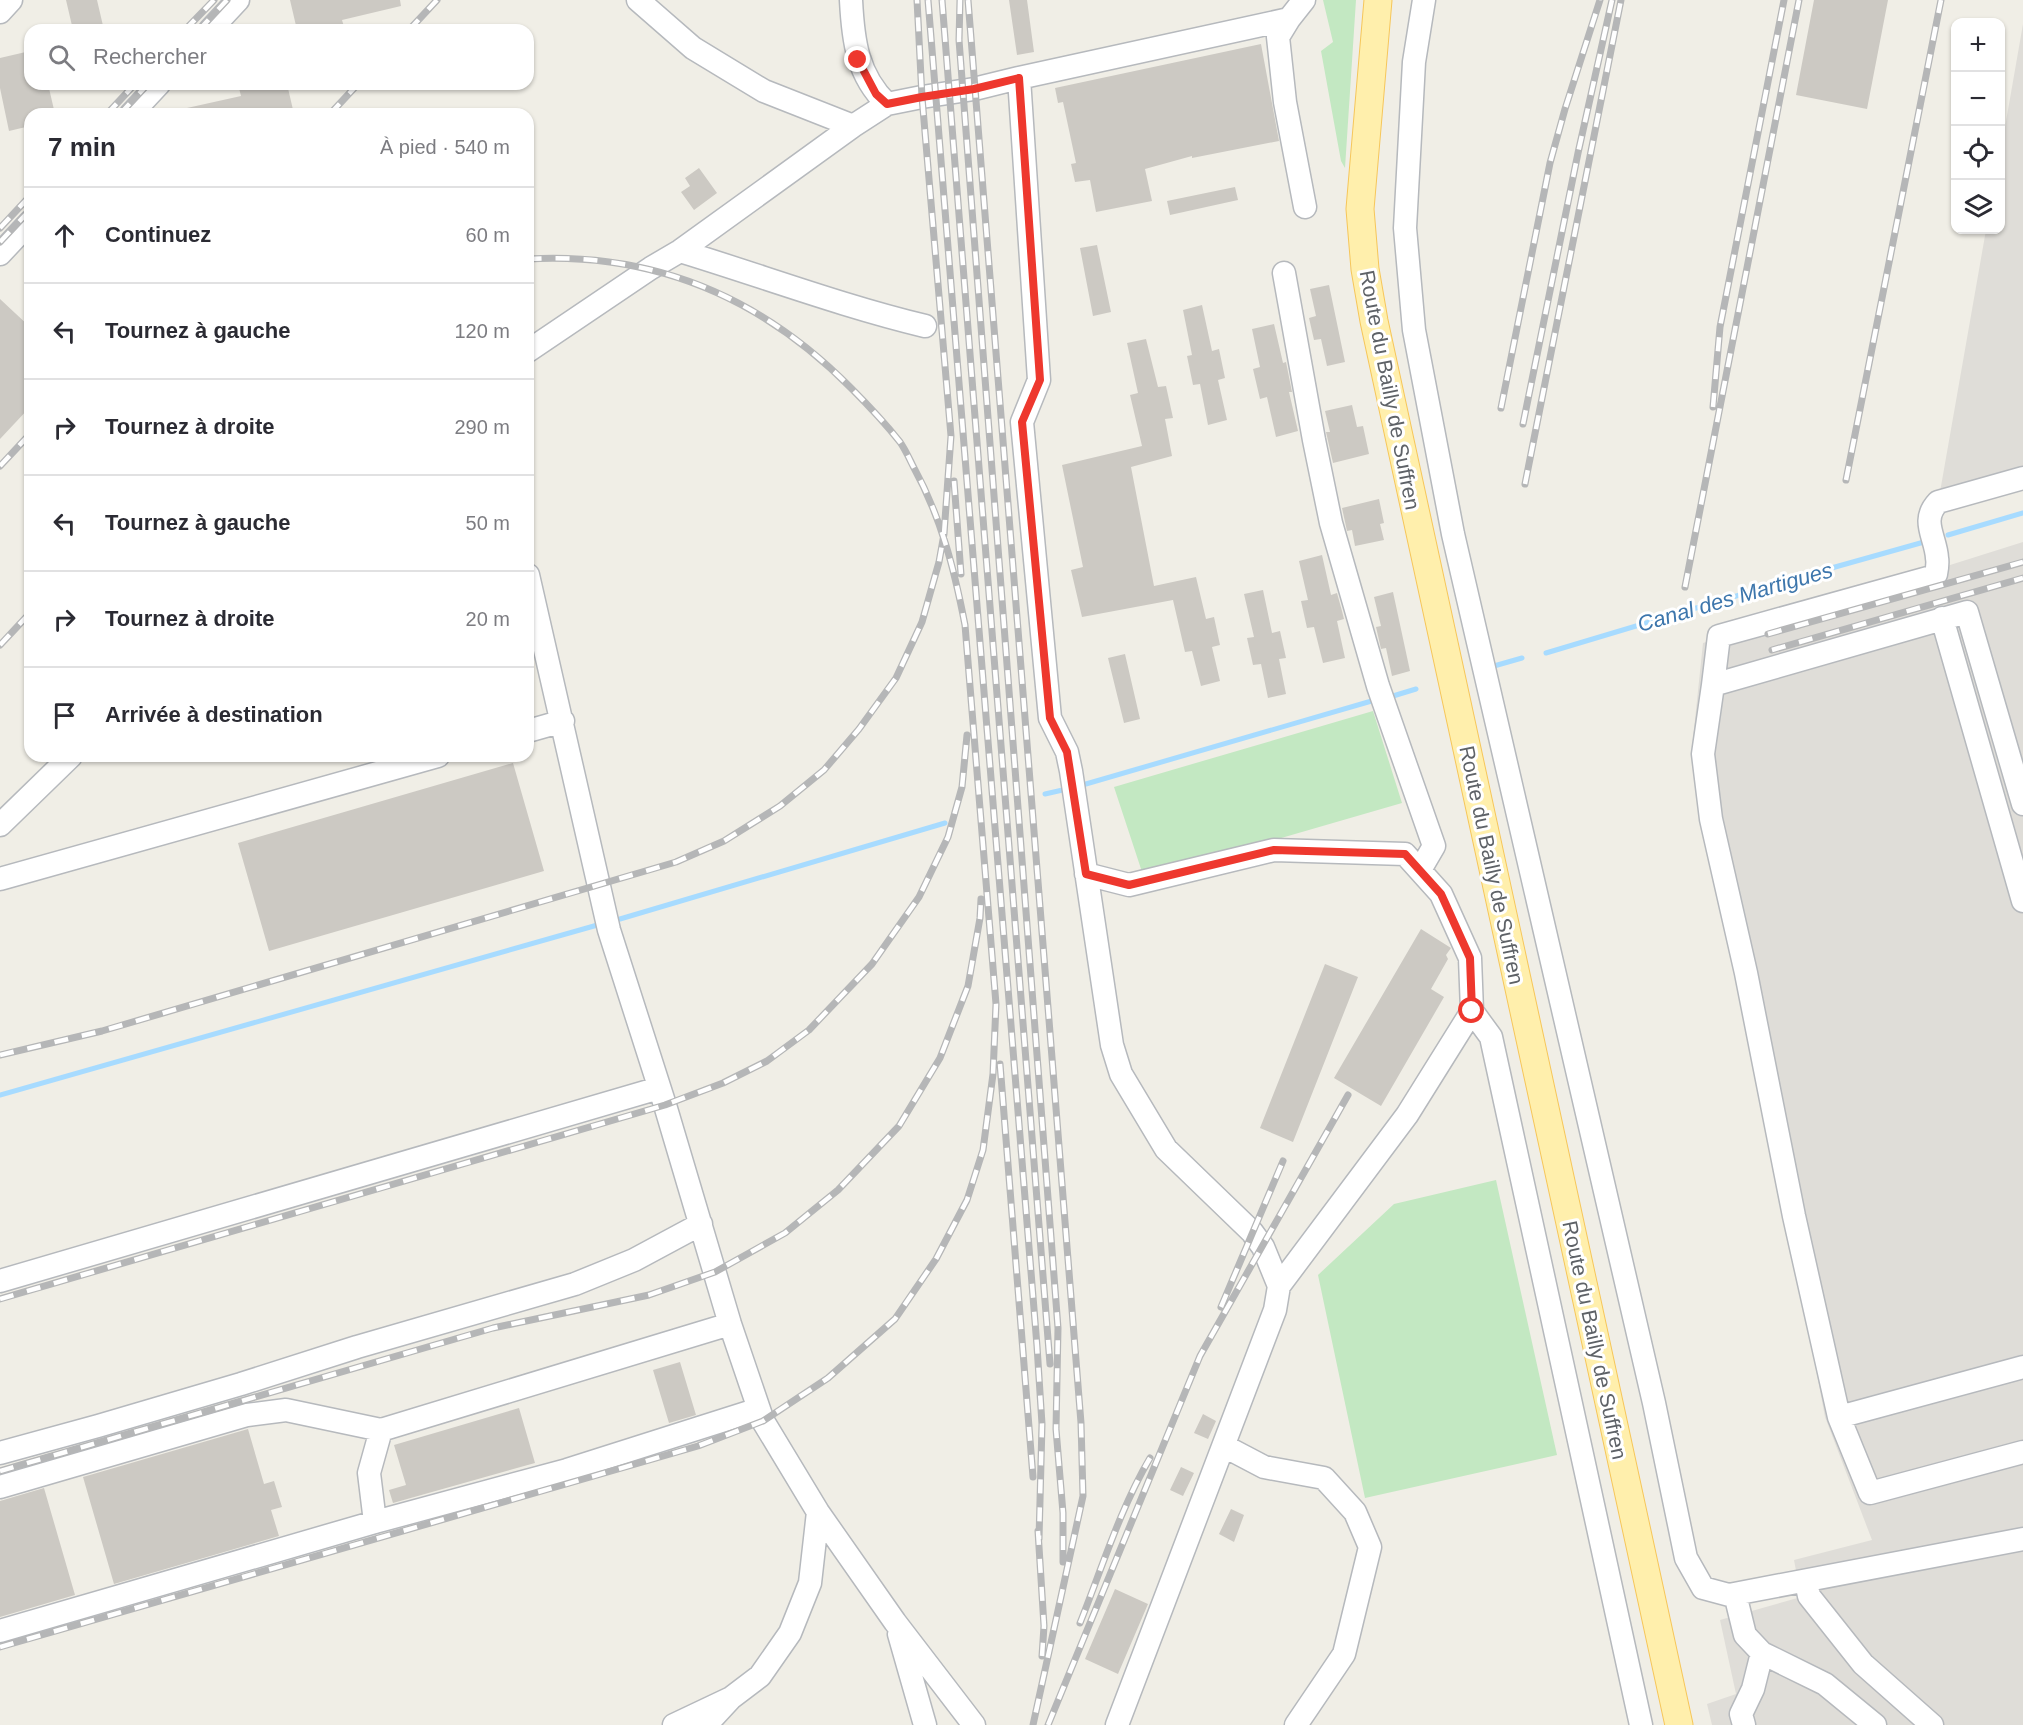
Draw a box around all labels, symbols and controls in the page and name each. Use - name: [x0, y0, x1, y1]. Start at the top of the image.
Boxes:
- map controls: [1951, 18, 2005, 234]
- button: +: [1951, 18, 2005, 72]
- search box: [24, 24, 534, 90]
- icon: search: [45, 41, 78, 74]
- text: Rechercher: [93, 44, 207, 69]
- route end: [844, 46, 870, 72]
- button: −: [1951, 72, 2005, 126]
- button: locate: [1951, 126, 2005, 180]
- text: 7 min: [48, 132, 116, 162]
- text: À pied · 540 m: [380, 136, 510, 158]
- button: layers: [1951, 180, 2005, 234]
- icon: ahead: [48, 219, 81, 252]
- text: Continuez: [105, 222, 211, 247]
- text: 60 m: [466, 224, 510, 246]
- street label: Route du Bailly de Suffren: [1355, 268, 1425, 512]
- icon: left: [48, 315, 81, 348]
- text: Tournez à gauche: [105, 318, 290, 343]
- text: 120 m: [454, 320, 510, 342]
- icon: right: [48, 411, 81, 444]
- text: Tournez à droite: [105, 414, 275, 439]
- text: 290 m: [454, 416, 510, 438]
- icon: left: [48, 507, 81, 540]
- text: Tournez à gauche: [105, 510, 290, 535]
- text: 50 m: [466, 512, 510, 534]
- water label: Canal des Martigues: [1635, 557, 1835, 637]
- icon: right: [48, 603, 81, 636]
- text: Tournez à droite: [105, 606, 275, 631]
- text: 20 m: [466, 608, 510, 630]
- icon: arrive: [48, 699, 81, 732]
- text: Arrivée à destination: [105, 702, 323, 727]
- street label: Route du Bailly de Suffren: [1455, 743, 1529, 987]
- route start: [1458, 997, 1484, 1023]
- street label: Route du Bailly de Suffren: [1558, 1218, 1632, 1462]

